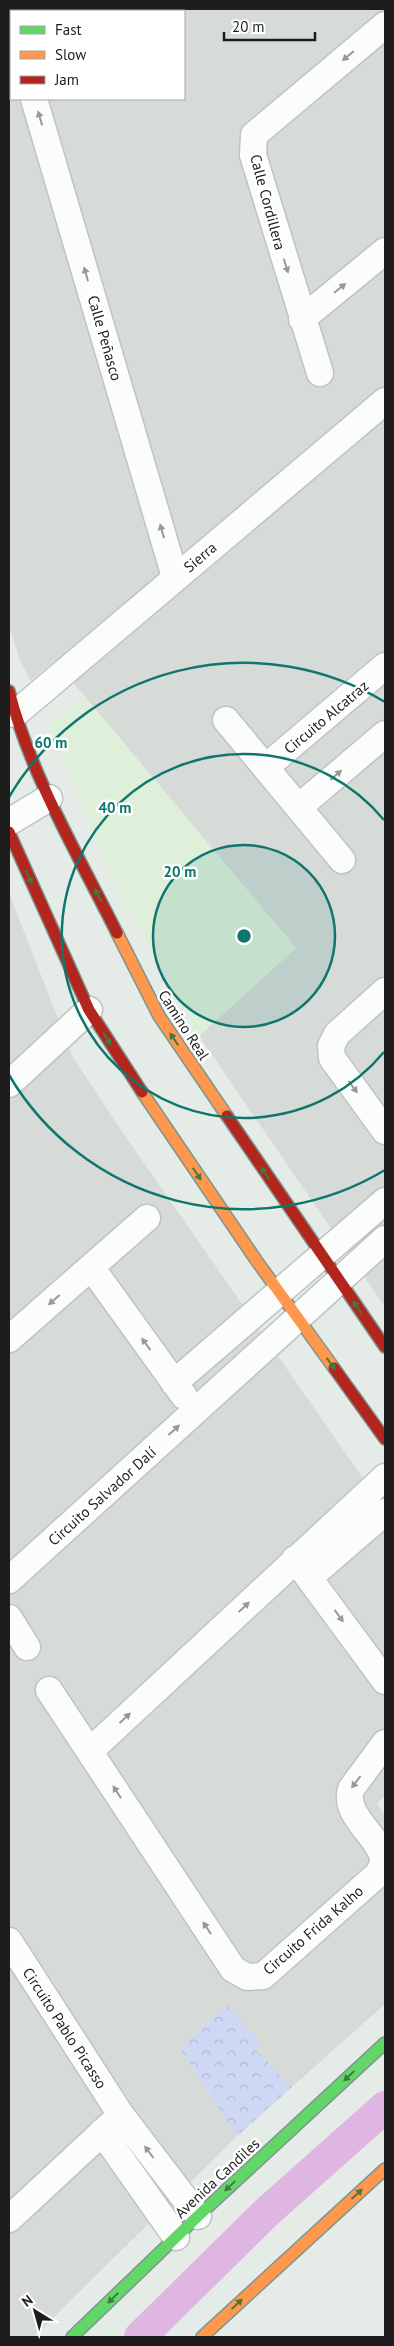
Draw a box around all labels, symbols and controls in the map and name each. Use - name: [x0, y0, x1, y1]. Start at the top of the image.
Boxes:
- legend: [10, 10, 185, 100]
- scale bar: [224, 10, 315, 42]
- text: 20 m: [232, 17, 265, 36]
- text: Fast: [55, 20, 82, 39]
- text: Slow: [55, 45, 86, 64]
- one-way arrow: [341, 50, 354, 61]
- text: Jam: [54, 70, 79, 89]
- one-way arrow: [36, 111, 44, 126]
- street label: Calle Cordillera: [246, 152, 290, 252]
- one-way arrow: [283, 259, 291, 274]
- one-way arrow: [81, 266, 89, 281]
- one-way arrow: [333, 283, 346, 294]
- street label: Calle Peñasco: [84, 293, 126, 383]
- one-way arrow: [157, 523, 165, 538]
- street label: Sierra: [180, 538, 220, 576]
- street label: Circuito Alcatraz: [280, 676, 372, 758]
- text: 60 m: [35, 733, 67, 752]
- one-way arrow: [330, 770, 343, 781]
- text: 40 m: [99, 798, 131, 817]
- text: 20 m: [164, 862, 196, 881]
- one-way arrow: [25, 870, 33, 884]
- one-way arrow: [94, 888, 102, 903]
- centre of rings: [235, 927, 253, 945]
- street label: Camino Real: [154, 986, 214, 1064]
- one-way arrow: [102, 1032, 111, 1045]
- one-way arrow: [169, 1032, 179, 1045]
- one-way arrow: [348, 1080, 358, 1094]
- one-way arrow: [260, 1166, 270, 1180]
- one-way arrow: [193, 1167, 202, 1181]
- one-way arrow: [48, 1294, 61, 1305]
- one-way arrow: [353, 1300, 362, 1314]
- one-way arrow: [141, 1337, 151, 1351]
- one-way arrow: [326, 1357, 337, 1370]
- one-way arrow: [168, 1424, 180, 1436]
- street label: Circuito Salvador Dalí: [44, 1442, 160, 1550]
- one-way arrow: [238, 1601, 250, 1613]
- one-way arrow: [333, 1609, 344, 1622]
- one-way arrow: [119, 1712, 131, 1724]
- one-way arrow: [351, 1775, 361, 1789]
- one-way arrow: [112, 1786, 122, 1799]
- street label: Circuito Frida Kalho: [259, 1881, 367, 1979]
- one-way arrow: [202, 1921, 211, 1935]
- street label: Circuito Pablo Picasso: [19, 1964, 111, 2092]
- one-way arrow: [344, 2070, 356, 2082]
- street label: Avenida Candiles: [171, 2134, 263, 2222]
- one-way arrow: [144, 2145, 154, 2159]
- one-way arrow: [224, 2180, 236, 2192]
- one-way arrow: [351, 2188, 363, 2200]
- north arrow: [10, 2286, 60, 2336]
- text: N: [18, 2291, 36, 2311]
- one-way arrow: [107, 2292, 119, 2304]
- one-way arrow: [231, 2298, 243, 2310]

